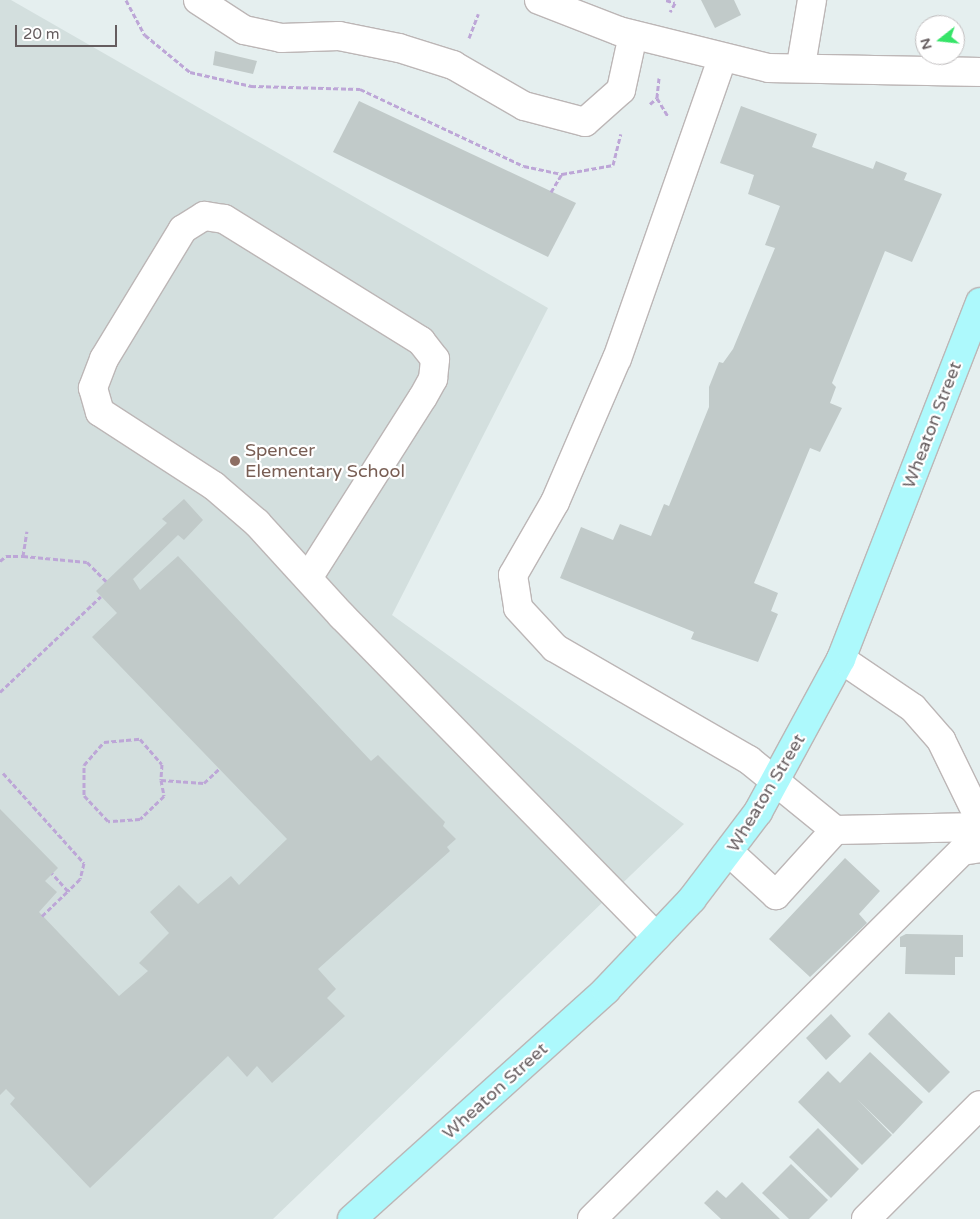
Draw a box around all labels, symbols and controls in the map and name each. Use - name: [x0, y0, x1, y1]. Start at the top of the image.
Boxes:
- scale bar: [18, 15, 120, 47]
- north arrow: [915, 15, 965, 65]
- text: 20 m: [23, 25, 60, 43]
- text: N: [916, 36, 936, 52]
- street label: Wheaton Street: [898, 359, 966, 491]
- place label: Spencer Elementary School: [245, 440, 405, 482]
- marker: Spencer Elementary School: [229, 455, 241, 467]
- street label: Wheaton Street: [722, 730, 810, 856]
- street label: Wheaton Street: [438, 1038, 552, 1144]

